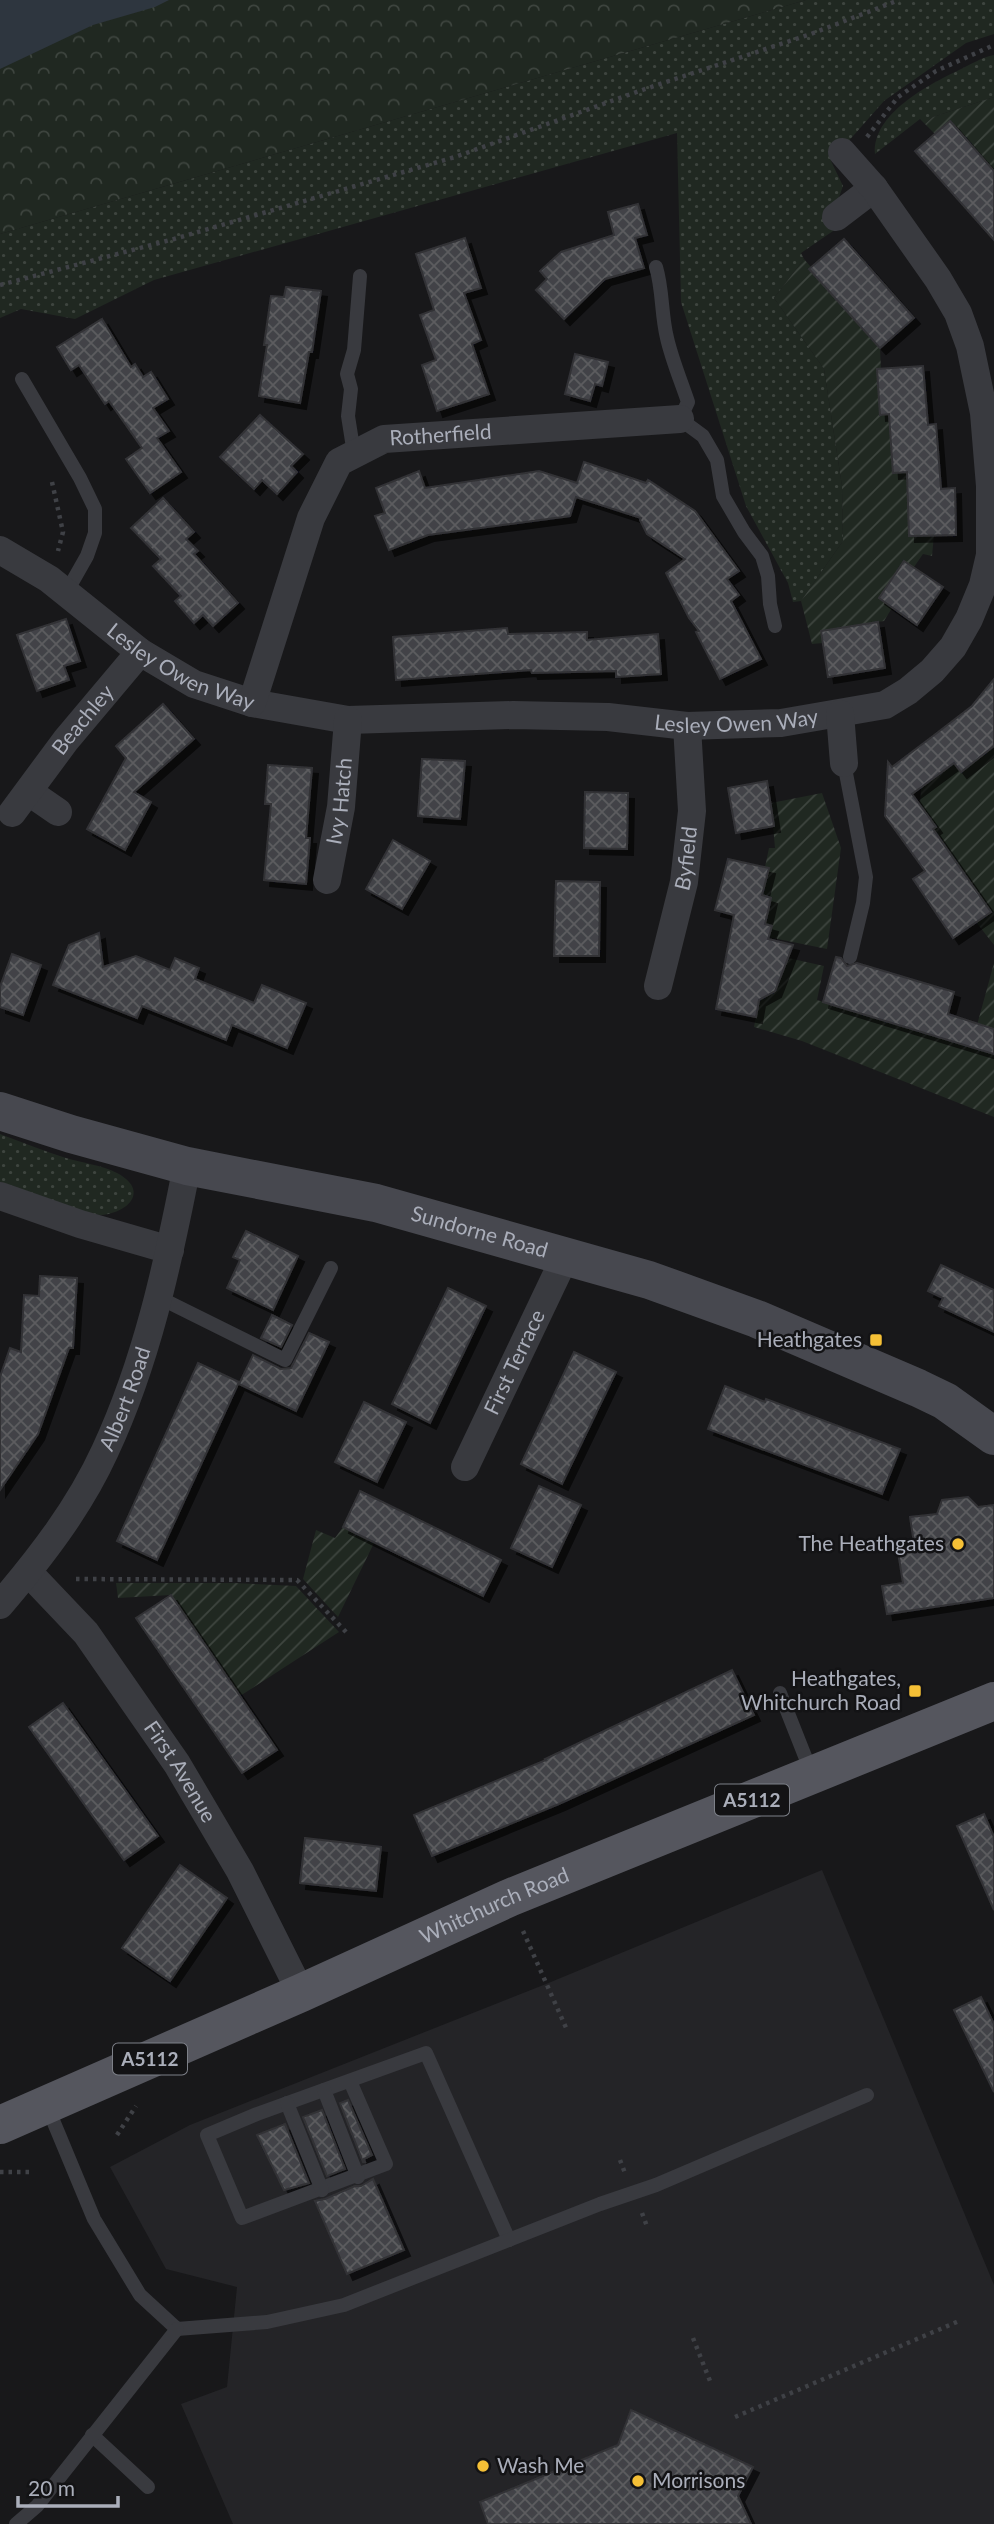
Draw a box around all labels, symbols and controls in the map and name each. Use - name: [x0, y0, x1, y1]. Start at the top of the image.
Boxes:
- street label: Rotherfield: [389, 418, 492, 450]
- street label: Lesley Owen Way: [103, 617, 258, 714]
- street label: Beachley: [46, 679, 118, 759]
- street label: Lesley Owen Way: [653, 703, 820, 737]
- street label: Ivy Hatch: [320, 757, 356, 846]
- street label: Byfield: [668, 825, 701, 893]
- street label: Sundorne Road: [409, 1200, 551, 1262]
- street label: First Terrace: [478, 1305, 549, 1418]
- place label: Heathgates: [757, 1326, 862, 1351]
- marker: Heathgates: [868, 1332, 884, 1348]
- street label: Albert Road: [93, 1343, 155, 1454]
- place label: The Heathgates: [798, 1530, 944, 1555]
- marker: The Heathgates: [950, 1536, 966, 1552]
- place label: Heathgates, Whitchurch Road: [741, 1665, 901, 1714]
- marker: Heathgates, Whitchurch Road: [907, 1683, 923, 1699]
- street label: First Avenue: [140, 1715, 223, 1826]
- road number: A5112: [715, 1784, 789, 1816]
- street label: Whitchurch Road: [415, 1861, 572, 1948]
- road number: A5112: [113, 2044, 187, 2074]
- place label: Wash Me: [497, 2452, 584, 2477]
- marker: Wash Me: [475, 2458, 491, 2474]
- scale bar: [18, 2464, 117, 2508]
- place label: Morrisons: [652, 2467, 745, 2492]
- marker: Morrisons: [630, 2473, 646, 2489]
- text: 20 m: [28, 2475, 75, 2500]

